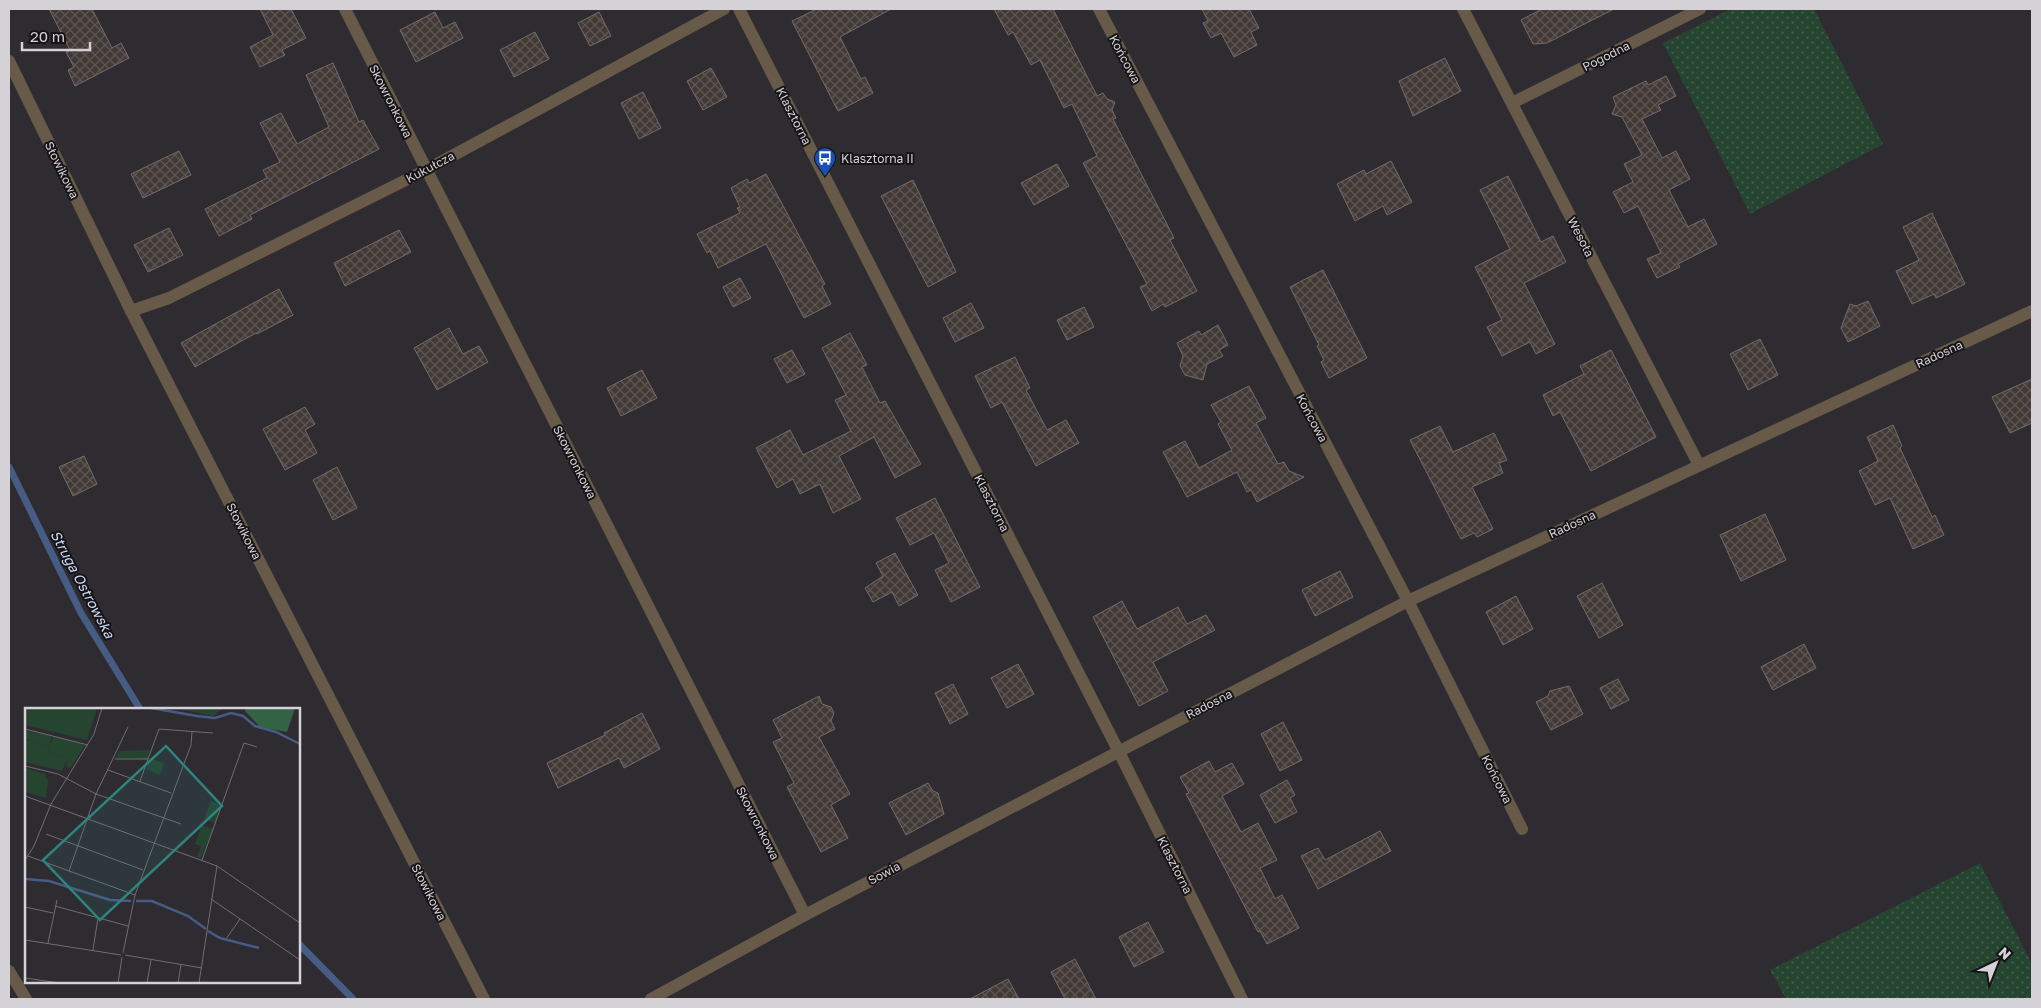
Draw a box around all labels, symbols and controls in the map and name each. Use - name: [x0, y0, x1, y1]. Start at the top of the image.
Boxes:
- scale bar: [22, 20, 90, 52]
- text: 20 m: [30, 27, 65, 45]
- street label: Końcowa: [1106, 32, 1144, 86]
- street label: Pogodna: [1580, 38, 1632, 74]
- street label: Skowronkowa: [366, 62, 416, 140]
- street label: Klasztorna: [773, 85, 815, 147]
- street label: Słowikowa: [42, 139, 82, 201]
- bus stop icon: Klasztorna II: [813, 146, 837, 177]
- street label: Kukułcza: [403, 148, 457, 186]
- place label: Klasztorna II: [841, 151, 914, 166]
- street label: Wesoła: [1565, 215, 1597, 259]
- street label: Radosna: [1913, 337, 1965, 371]
- street label: Końcowa: [1293, 391, 1331, 445]
- street label: Skowronkowa: [550, 423, 600, 501]
- street label: Klasztorna: [971, 472, 1013, 534]
- street label: Słowikowa: [223, 500, 265, 562]
- street label: Radosna: [1546, 507, 1598, 541]
- water label: Struga Ostrowska: [47, 527, 119, 642]
- street label: Radosna: [1183, 686, 1235, 722]
- inset map: [25, 708, 300, 983]
- street label: Końcowa: [1478, 752, 1516, 806]
- street label: Skowronkowa: [733, 784, 783, 862]
- street label: Klasztorna: [1154, 834, 1196, 896]
- street label: Sowia: [865, 858, 903, 888]
- street label: Słowikowa: [408, 861, 450, 923]
- north arrow: [1971, 938, 2021, 988]
- text: N: [1996, 943, 2015, 963]

